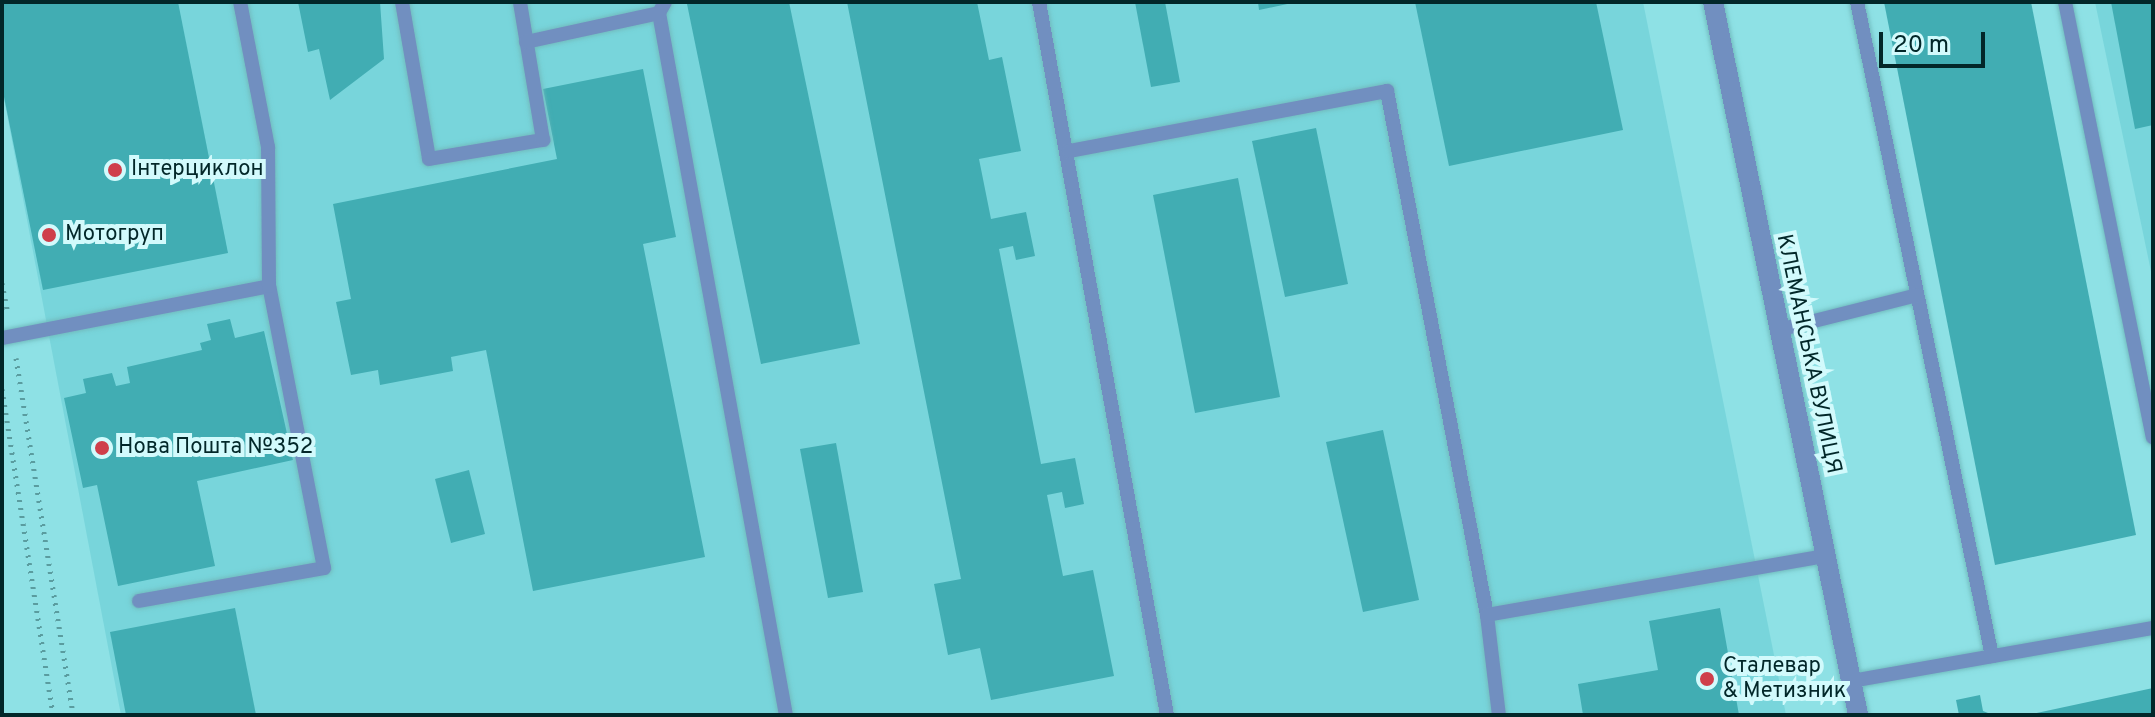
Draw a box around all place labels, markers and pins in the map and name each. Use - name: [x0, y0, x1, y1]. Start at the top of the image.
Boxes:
- place label: Інтерциклон: [131, 157, 264, 183]
- marker: Інтерциклон: [106, 161, 124, 179]
- place label: Мотогруп: [65, 222, 164, 248]
- marker: Мотогруп: [40, 226, 58, 244]
- place label: Нова Пошта №352: [118, 435, 313, 461]
- marker: Нова Пошта №352: [93, 439, 111, 457]
- place label: Сталевар & Метизник: [1723, 653, 1846, 704]
- marker: Сталевар & Метизник: [1698, 670, 1716, 688]

